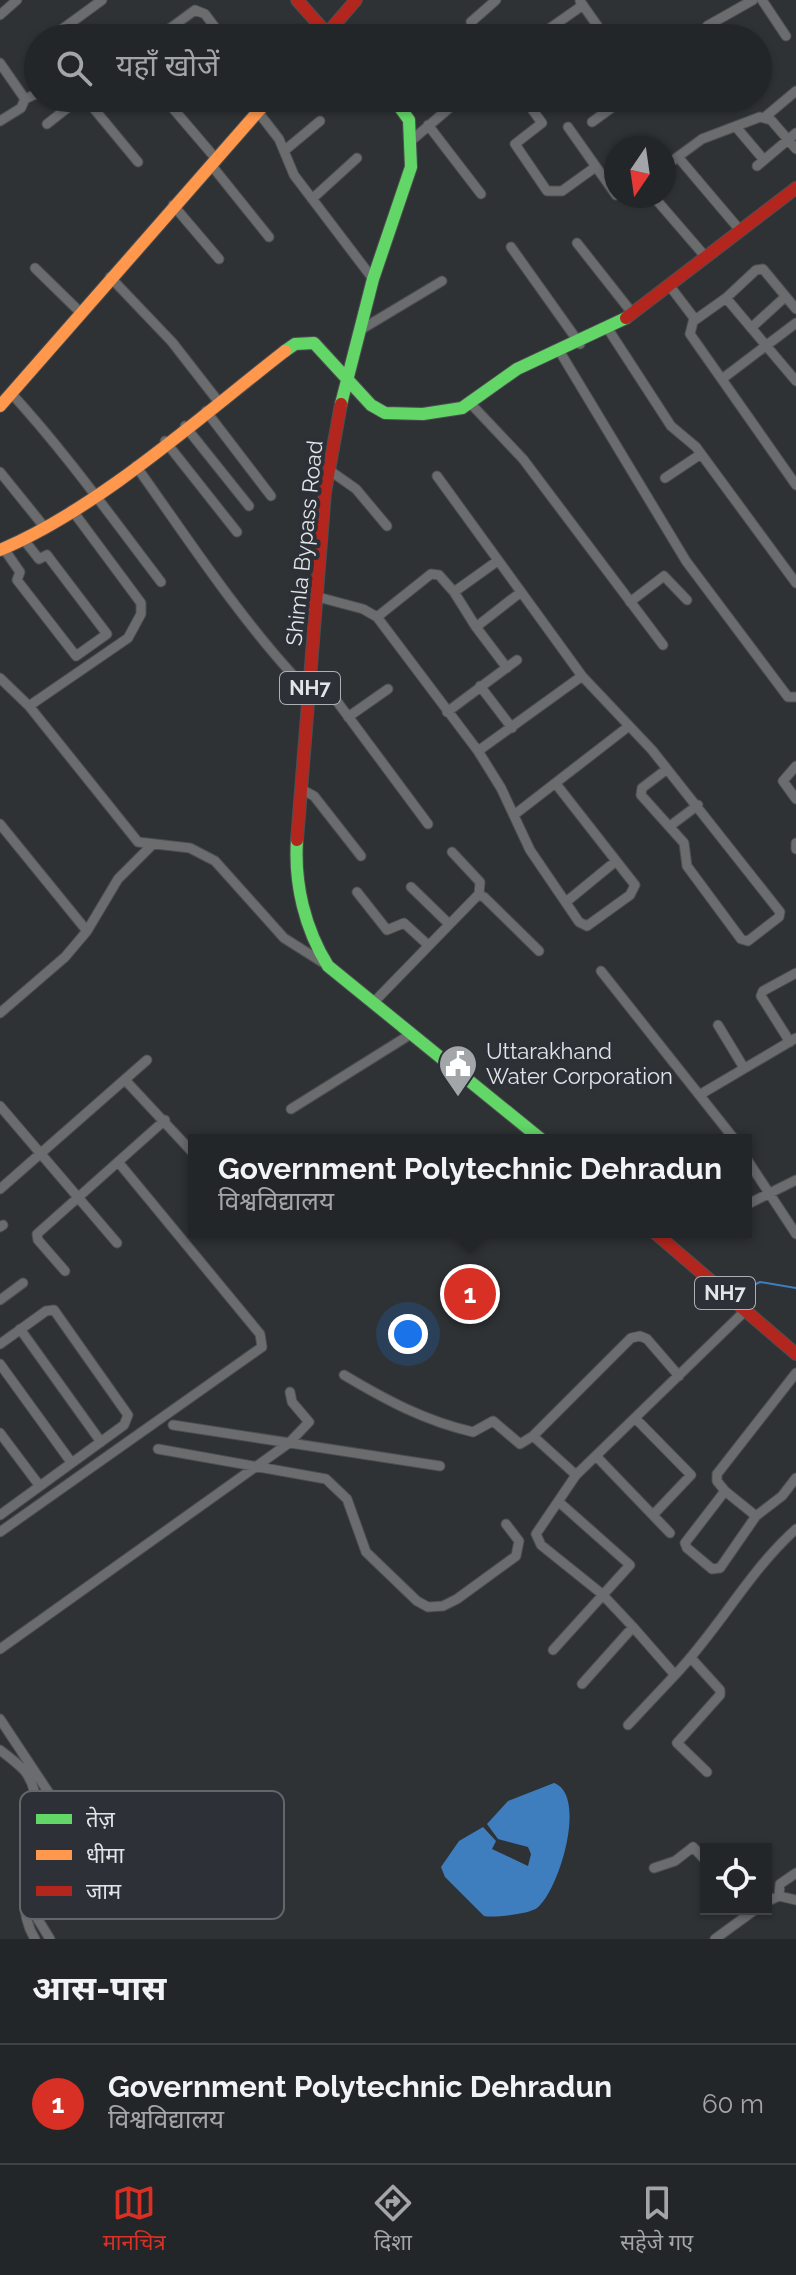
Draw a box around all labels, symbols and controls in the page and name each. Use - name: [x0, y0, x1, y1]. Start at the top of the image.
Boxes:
- search box: [24, 24, 772, 112]
- icon: search: [52, 46, 96, 90]
- text: यहाँ खोजें: [116, 48, 219, 83]
- north arrow: [604, 136, 676, 208]
- street label: Shimla Bypass Road: [280, 439, 328, 647]
- road number: NH7: [280, 672, 340, 704]
- place label: Uttarakhand Water Corporation: [486, 1038, 673, 1089]
- public building icon: Uttarakhand Water Corporation: [437, 1043, 479, 1098]
- popup: [188, 1134, 752, 1238]
- text: Government Polytechnic Dehradun: [218, 1151, 722, 1186]
- text: विश्वविद्यालय: [218, 1186, 334, 1216]
- pin: 1: [444, 1264, 496, 1324]
- road number: NH7: [695, 1277, 755, 1309]
- your location: [388, 1314, 428, 1354]
- legend: [20, 1791, 284, 1919]
- text: तेज़: [86, 1806, 116, 1832]
- text: धीमा: [86, 1842, 124, 1868]
- map controls: [700, 1843, 772, 1915]
- button: locate: [700, 1843, 772, 1915]
- text: जाम: [86, 1878, 122, 1904]
- text: आस-पास: [32, 1968, 166, 2008]
- text: Government Polytechnic Dehradun: [108, 2069, 612, 2104]
- text: 1: [52, 2089, 64, 2119]
- text: 60 m: [702, 2089, 764, 2119]
- text: विश्वविद्यालय: [108, 2104, 224, 2134]
- tab: मानचित्र: [103, 2181, 166, 2259]
- tab: दिशा: [371, 2181, 415, 2259]
- tab: सहेजे गए: [620, 2181, 693, 2259]

